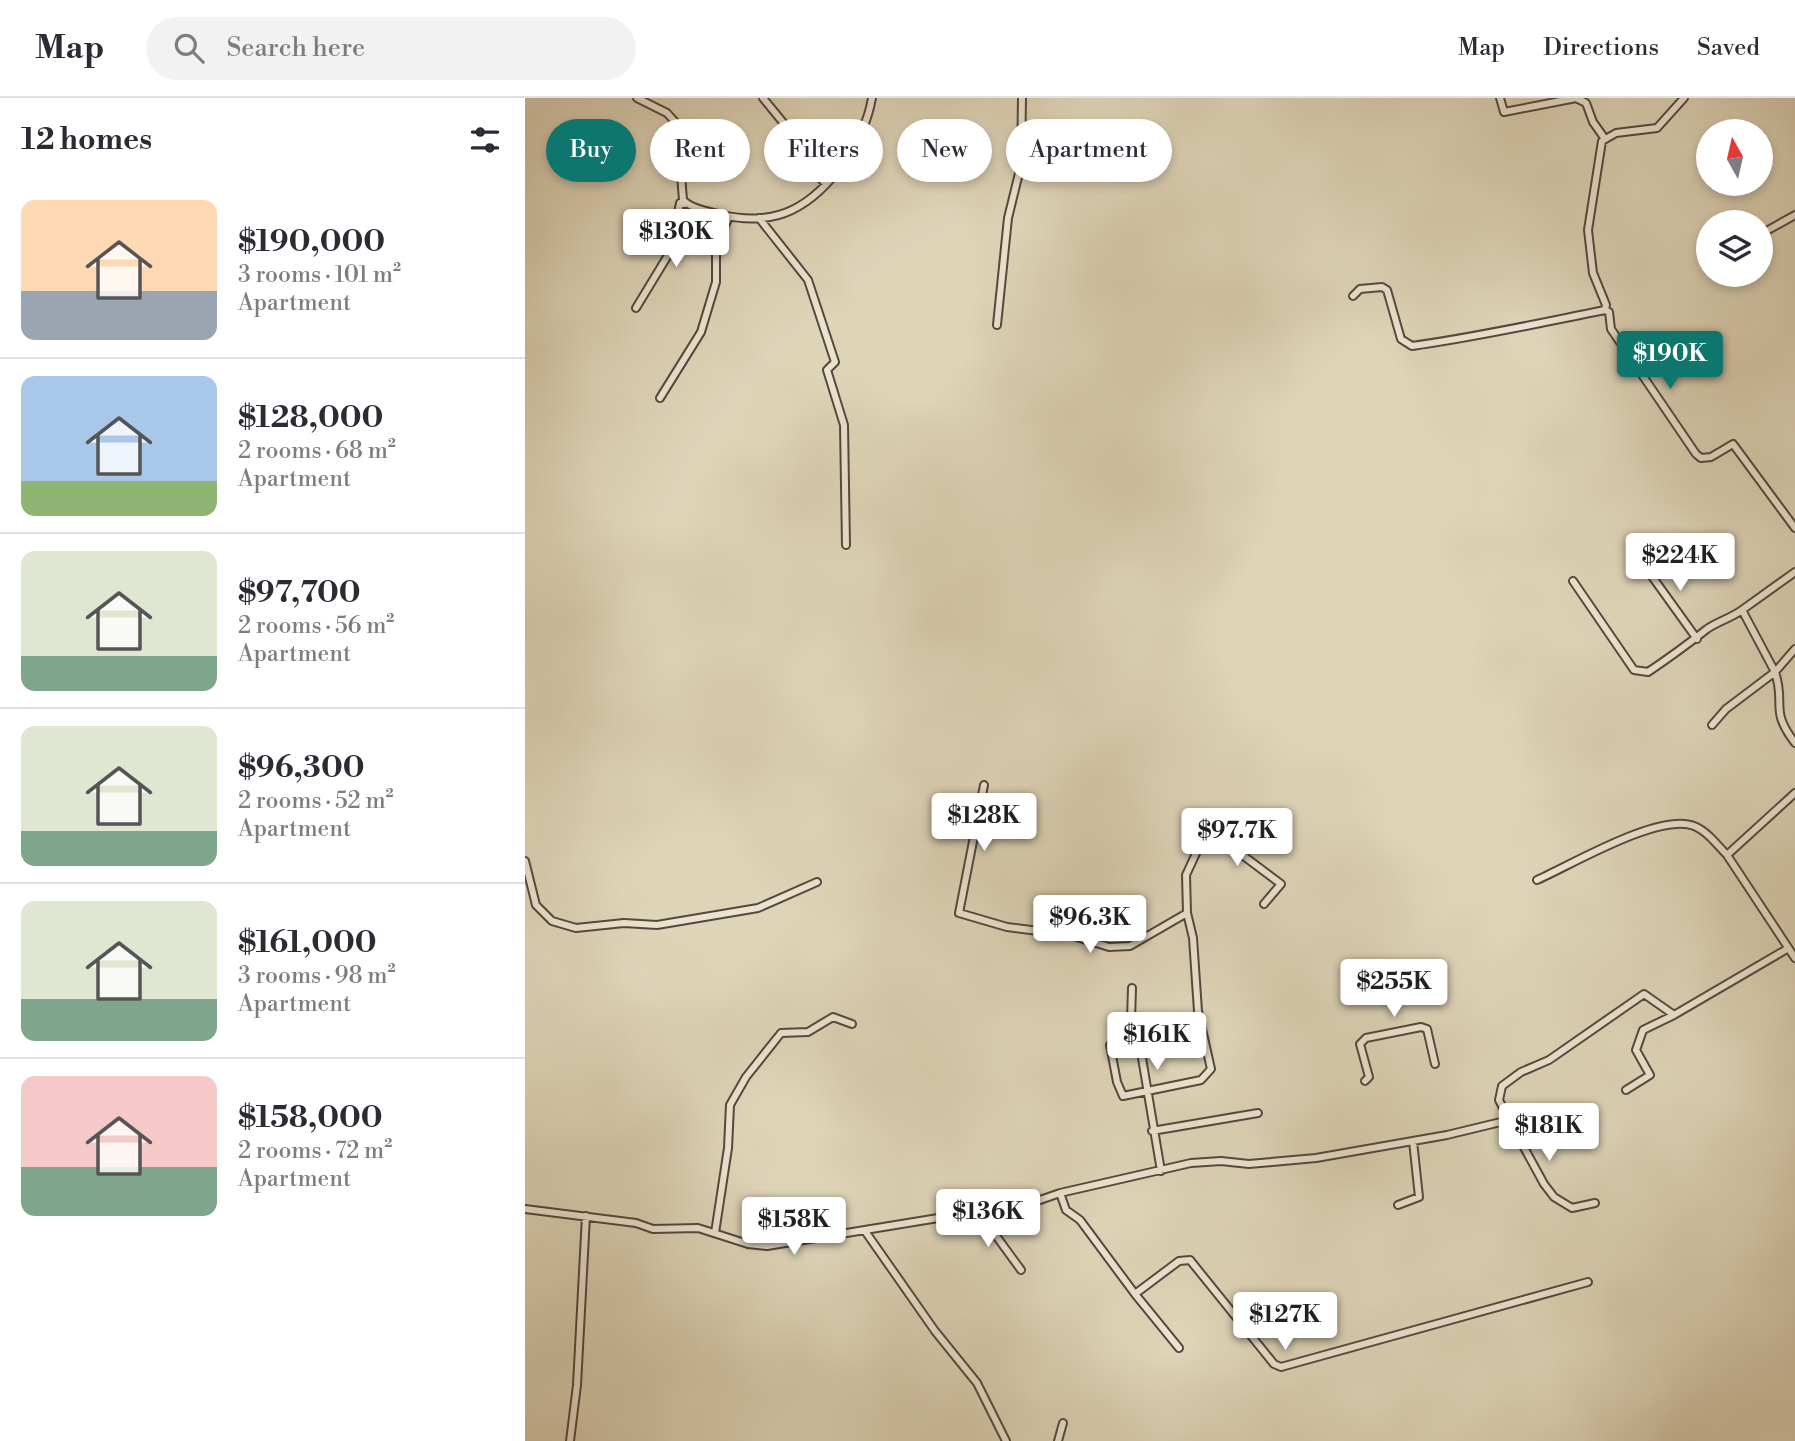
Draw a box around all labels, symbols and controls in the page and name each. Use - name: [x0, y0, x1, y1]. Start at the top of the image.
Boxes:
- search box: [146, 17, 636, 80]
- text: Map: [35, 28, 104, 69]
- icon: search: [170, 29, 208, 67]
- text: Search here: [226, 32, 365, 64]
- text: Map: [1458, 33, 1505, 63]
- text: Directions: [1543, 33, 1659, 63]
- text: Saved: [1697, 33, 1760, 63]
- chip: Buy: [546, 119, 636, 182]
- chip: Rent: [650, 119, 750, 182]
- chip: Filters: [764, 119, 883, 182]
- chip: New: [897, 119, 992, 182]
- chip: Apartment: [1006, 119, 1172, 182]
- north arrow: [1696, 119, 1773, 196]
- map controls: [1696, 119, 1773, 287]
- text: 12 homes: [21, 121, 152, 159]
- icon: filters: [466, 121, 504, 159]
- pin: $130K: [627, 209, 725, 269]
- button: layers: [1696, 210, 1773, 287]
- text: $130K: [639, 218, 713, 246]
- text: $190,000: [238, 223, 385, 261]
- icon: home: [77, 228, 161, 312]
- text: 3 rooms · 101 m²: [238, 261, 401, 289]
- text: Apartment: [238, 289, 351, 317]
- pin: $190K: [1621, 331, 1719, 391]
- text: $190K: [1633, 340, 1707, 368]
- text: $128,000: [238, 399, 383, 437]
- icon: home: [77, 404, 161, 488]
- text: 2 rooms · 68 m²: [238, 437, 396, 465]
- text: Apartment: [238, 465, 351, 493]
- pin: $224K: [1631, 533, 1729, 593]
- text: $224K: [1642, 542, 1718, 570]
- text: $97,700: [238, 574, 361, 612]
- icon: home: [77, 579, 161, 663]
- text: 2 rooms · 56 m²: [238, 612, 394, 640]
- text: Apartment: [238, 640, 351, 668]
- text: $96,300: [238, 749, 365, 787]
- icon: home: [77, 754, 161, 838]
- text: 2 rooms · 52 m²: [238, 787, 394, 815]
- pin: $128K: [935, 794, 1033, 853]
- text: $128K: [948, 802, 1020, 830]
- pin: $97.7K: [1180, 808, 1294, 868]
- text: Apartment: [238, 815, 351, 843]
- text: $97.7K: [1197, 817, 1277, 845]
- pin: $96.3K: [1033, 896, 1147, 955]
- text: $96.3K: [1049, 904, 1131, 932]
- text: $161,000: [238, 924, 377, 962]
- icon: home: [77, 929, 161, 1013]
- pin: $255K: [1345, 960, 1443, 1019]
- text: 3 rooms · 98 m²: [238, 962, 395, 990]
- text: $255K: [1356, 968, 1432, 996]
- text: Apartment: [238, 990, 351, 1018]
- pin: $161K: [1108, 1012, 1206, 1072]
- text: $161K: [1123, 1021, 1191, 1049]
- text: $158,000: [238, 1099, 383, 1137]
- icon: home: [77, 1104, 161, 1188]
- pin: $181K: [1500, 1104, 1598, 1163]
- text: $181K: [1515, 1112, 1583, 1140]
- text: 2 rooms · 72 m²: [238, 1137, 392, 1165]
- text: Apartment: [238, 1165, 351, 1193]
- pin: $136K: [939, 1190, 1037, 1249]
- pin: $158K: [745, 1198, 843, 1257]
- text: $136K: [952, 1198, 1024, 1226]
- text: $158K: [758, 1206, 830, 1234]
- pin: $127K: [1236, 1292, 1334, 1352]
- text: $127K: [1249, 1301, 1321, 1329]

